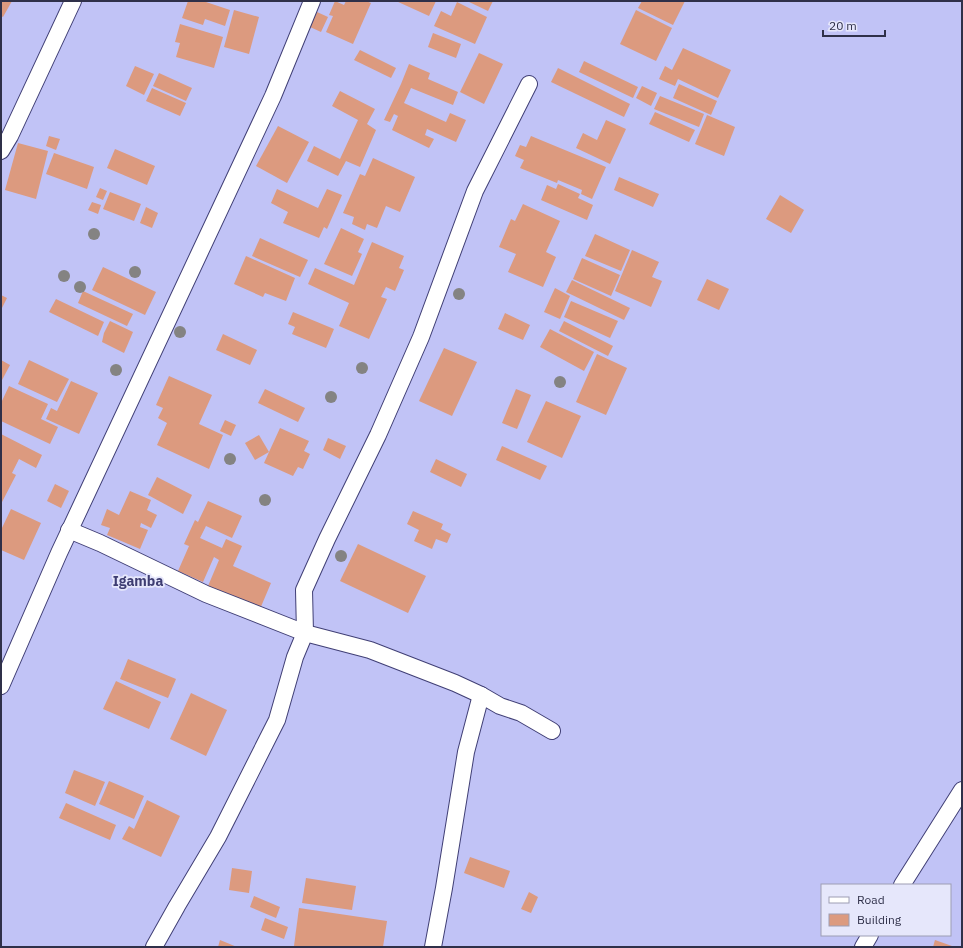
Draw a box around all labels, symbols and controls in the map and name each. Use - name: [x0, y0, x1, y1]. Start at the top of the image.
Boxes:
- scale bar: [823, 12, 885, 38]
- text: 20 m: [829, 18, 857, 33]
- district label: Igamba: [113, 572, 163, 590]
- legend: [821, 884, 951, 936]
- text: Road: [857, 892, 885, 907]
- text: Building: [857, 912, 902, 927]

